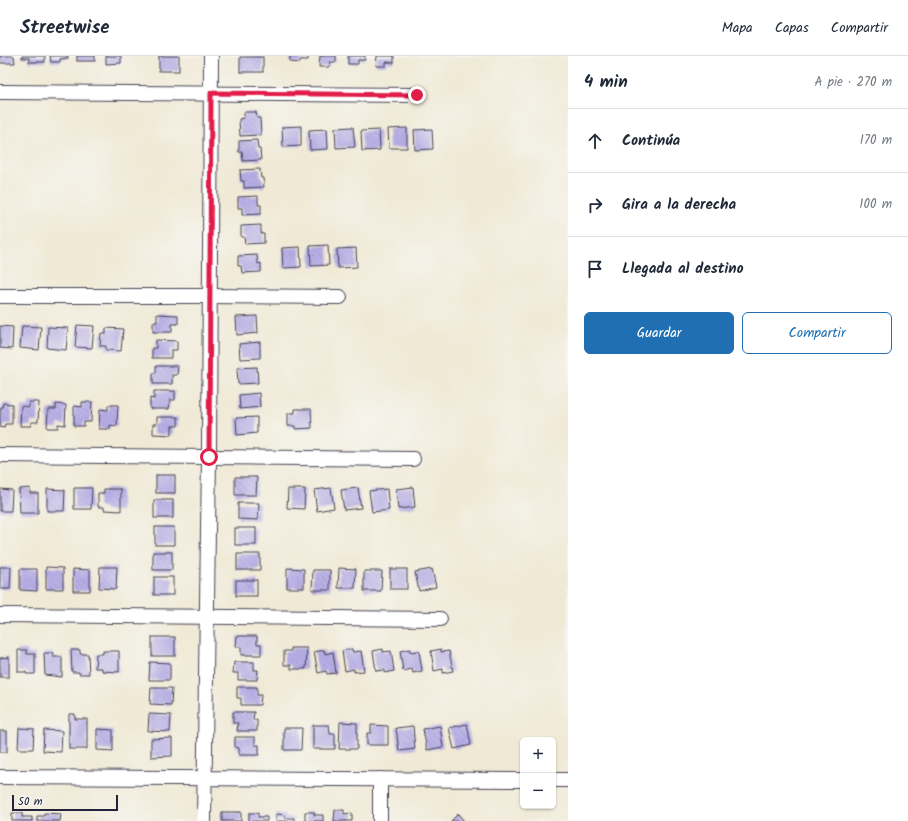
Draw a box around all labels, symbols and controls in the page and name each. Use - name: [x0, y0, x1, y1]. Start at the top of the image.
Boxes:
- text: Streetwise: [20, 13, 110, 43]
- text: Mapa: [722, 17, 753, 39]
- text: Capas: [775, 17, 809, 39]
- text: Compartir: [831, 17, 888, 39]
- text: 4 min: [584, 69, 628, 96]
- text: A pie · 270 m: [815, 72, 892, 93]
- route end: [408, 86, 426, 104]
- text: Continúa: [622, 129, 680, 153]
- icon: ahead: [584, 130, 606, 152]
- text: 170 m: [860, 130, 892, 151]
- text: Gira a la derecha: [622, 193, 736, 217]
- icon: right: [584, 194, 606, 216]
- text: 100 m: [859, 194, 892, 215]
- text: Llegada al destino: [622, 257, 744, 281]
- icon: arrive: [584, 258, 606, 280]
- button: Guardar: [584, 312, 734, 354]
- button: Compartir: [742, 312, 892, 354]
- route start: [200, 448, 218, 466]
- map controls: [520, 737, 556, 809]
- button: +: [520, 737, 556, 773]
- button: −: [520, 773, 556, 809]
- scale bar: [12, 793, 118, 812]
- text: 50 m: [18, 793, 43, 811]

